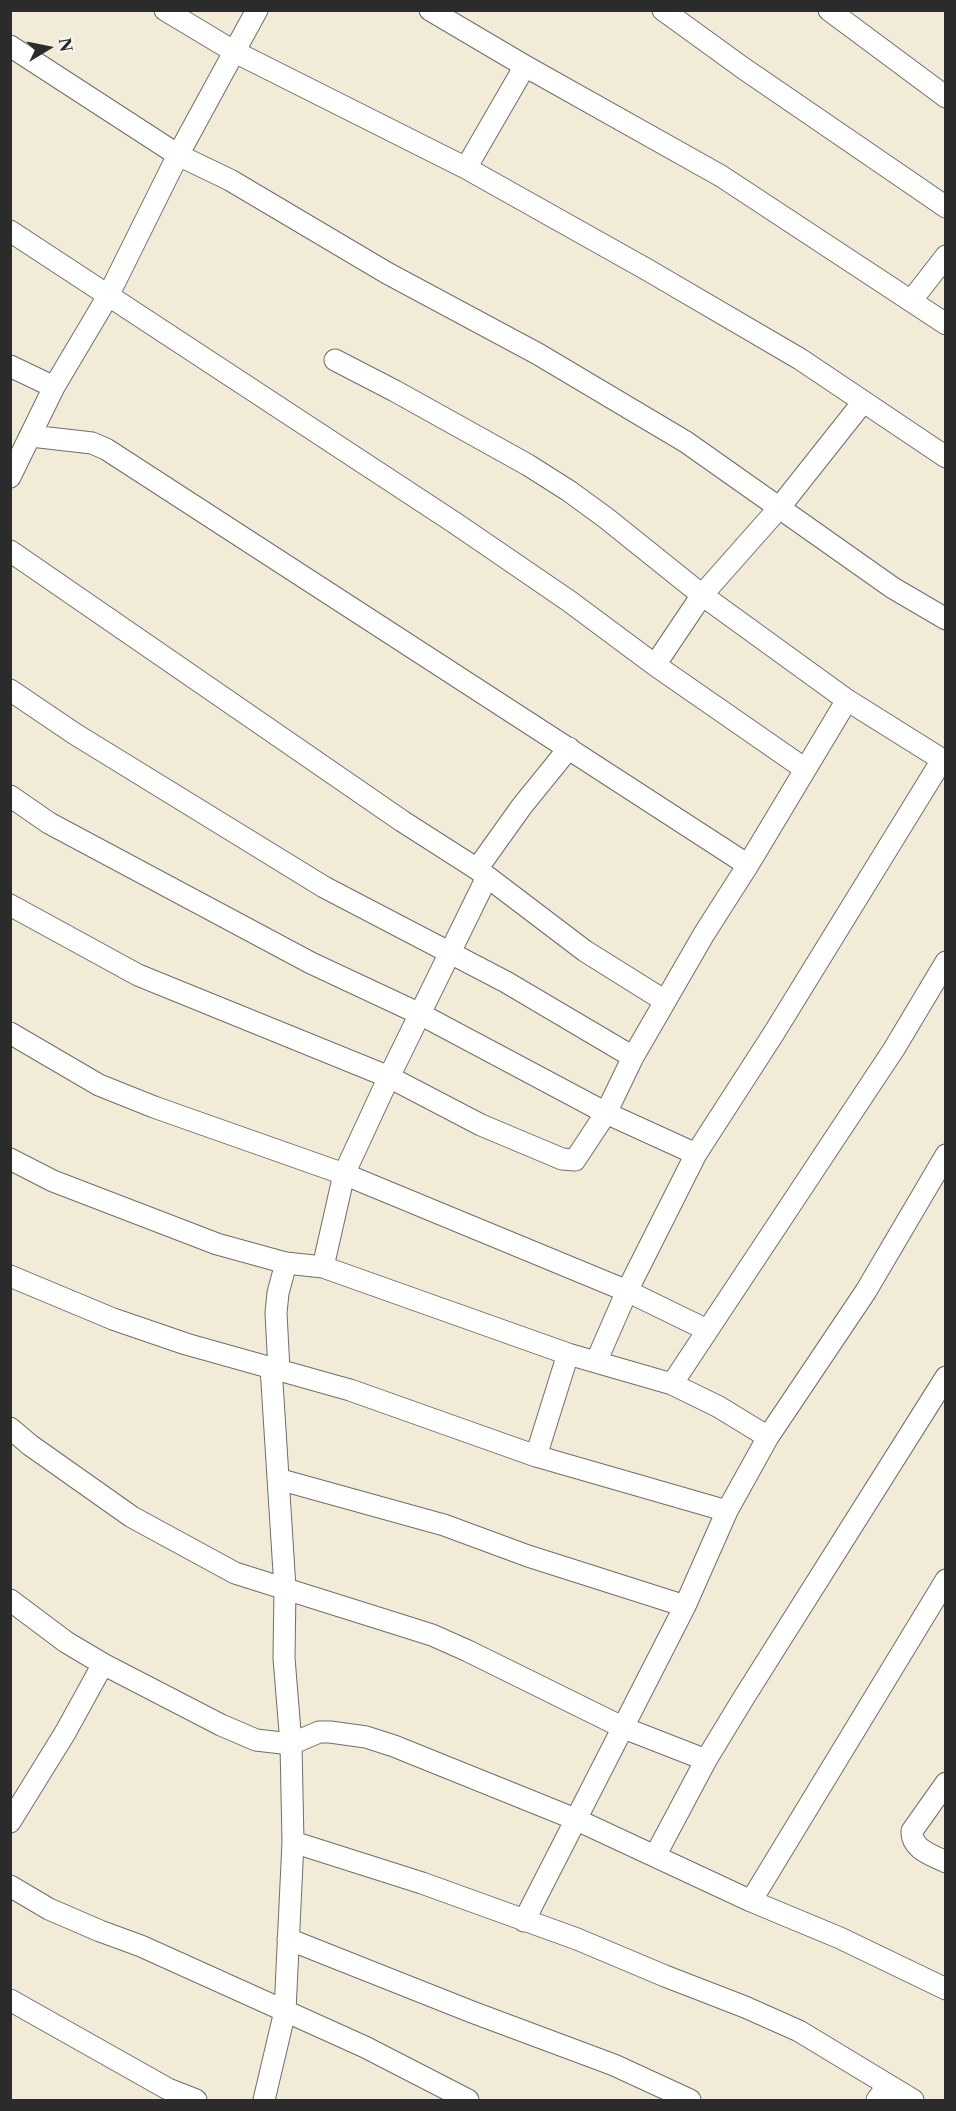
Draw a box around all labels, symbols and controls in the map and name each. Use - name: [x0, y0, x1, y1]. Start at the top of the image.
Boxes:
- north arrow: [18, 18, 78, 78]
- text: N: [55, 36, 77, 53]

